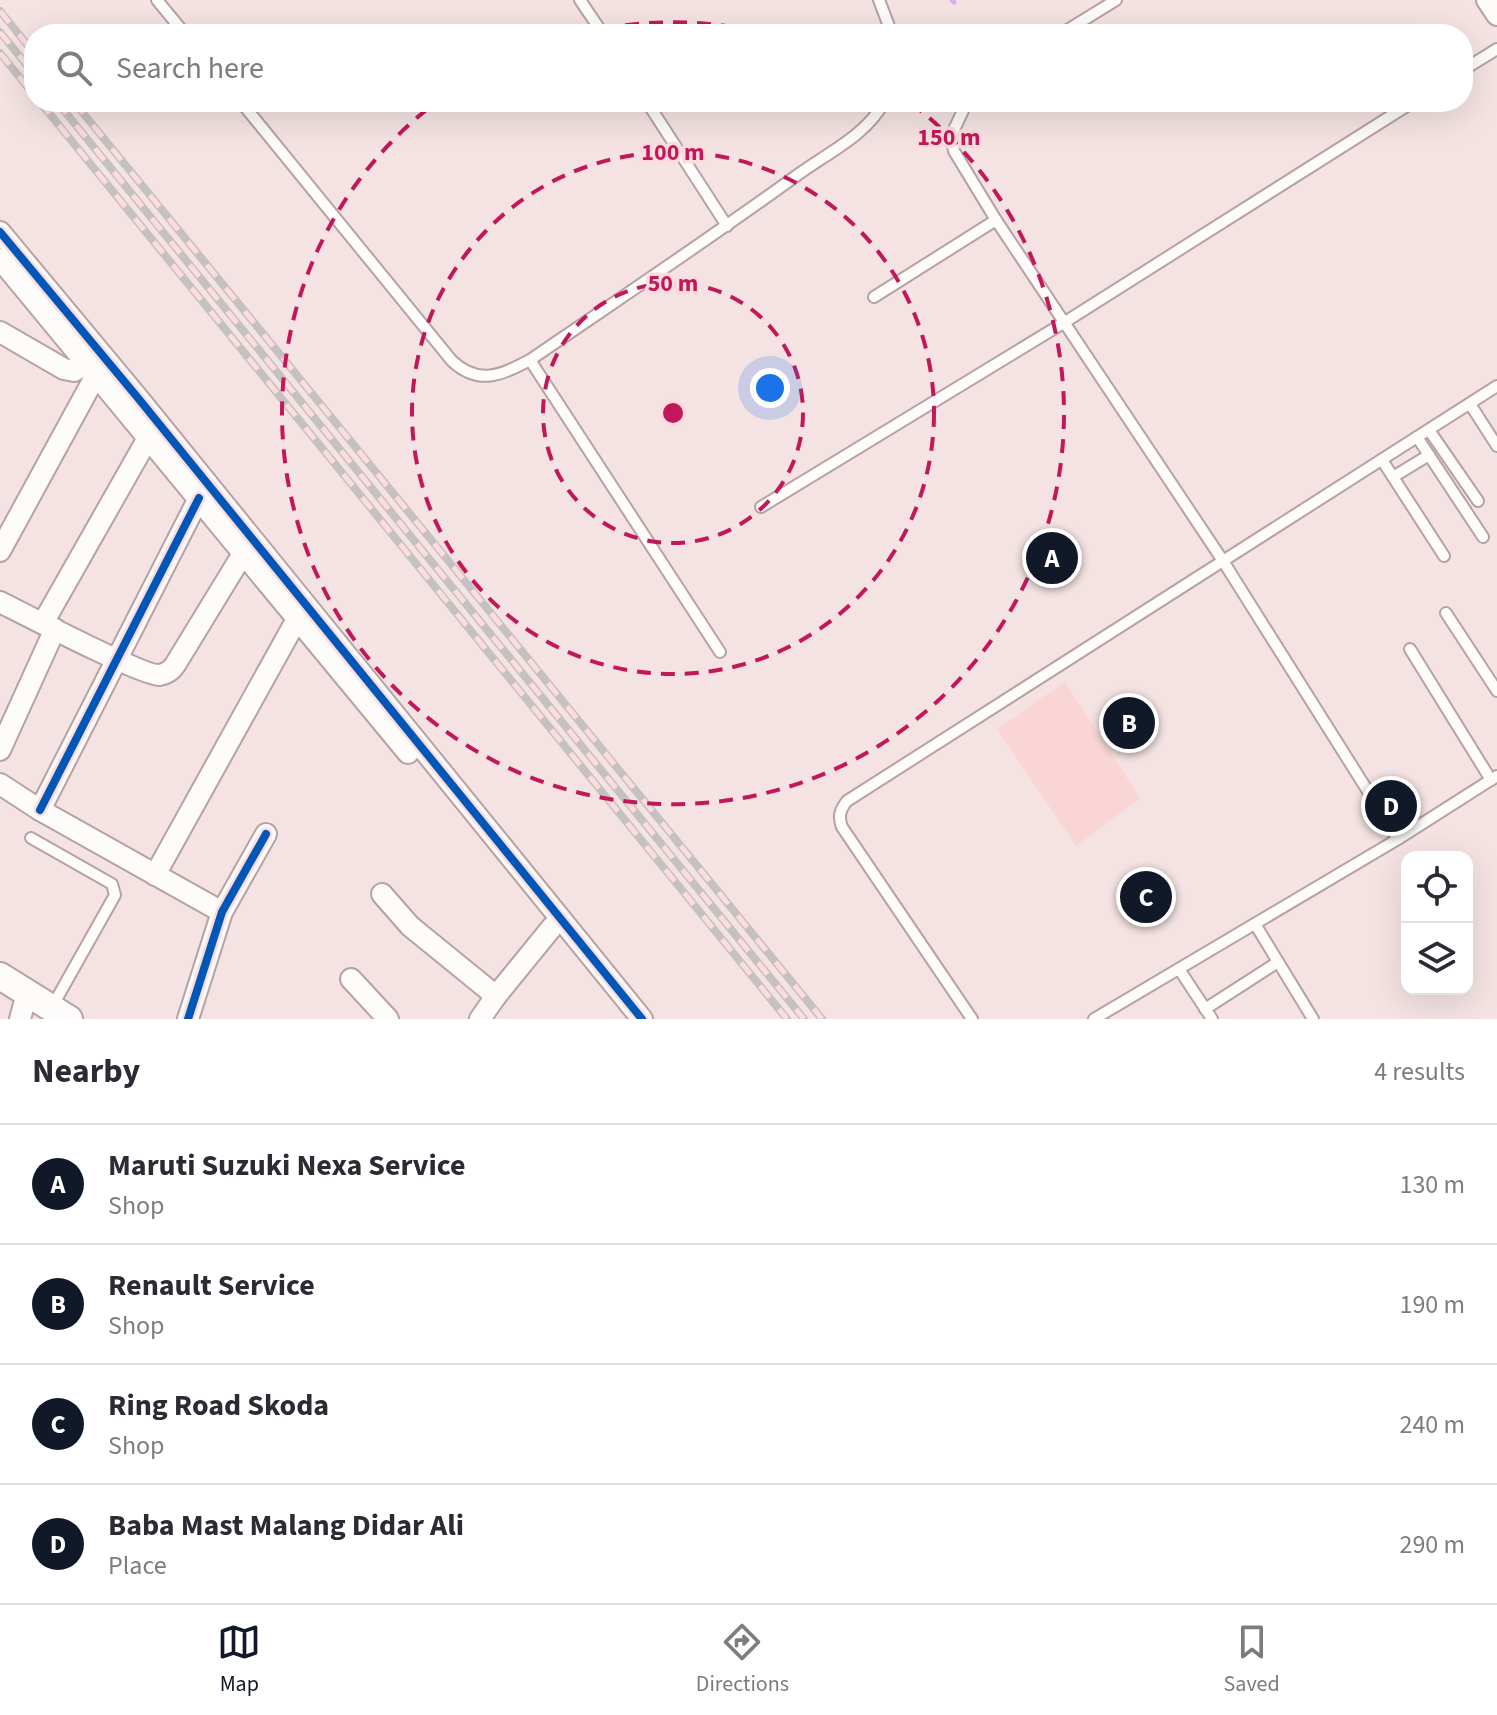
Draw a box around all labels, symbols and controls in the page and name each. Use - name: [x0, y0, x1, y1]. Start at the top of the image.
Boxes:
- search box: [24, 24, 1473, 112]
- icon: search: [52, 46, 96, 90]
- text: Search here: [116, 47, 264, 90]
- text: 150 m: [917, 120, 981, 155]
- text: 100 m: [641, 135, 705, 170]
- text: 50 m: [648, 266, 698, 301]
- your location: [750, 368, 790, 408]
- centre of rings: [659, 399, 687, 427]
- pin: A: [1026, 528, 1078, 588]
- pin: B: [1103, 693, 1155, 753]
- pin: D: [1365, 776, 1417, 836]
- map controls: [1401, 851, 1473, 995]
- button: locate: [1401, 851, 1473, 923]
- pin: C: [1120, 867, 1172, 927]
- button: layers: [1401, 923, 1473, 995]
- text: Nearby: [32, 1047, 140, 1096]
- text: 4 results: [1374, 1053, 1465, 1090]
- text: Maruti Suzuki Nexa Service: [108, 1144, 465, 1187]
- text: A: [51, 1166, 65, 1203]
- text: 130 m: [1399, 1166, 1465, 1203]
- text: Shop: [108, 1187, 165, 1224]
- text: Renault Service: [108, 1264, 315, 1307]
- text: B: [50, 1286, 66, 1323]
- text: 190 m: [1399, 1286, 1465, 1323]
- text: Shop: [108, 1307, 165, 1344]
- text: Ring Road Skoda: [108, 1384, 329, 1427]
- text: C: [50, 1406, 66, 1443]
- text: 240 m: [1399, 1406, 1465, 1443]
- text: Shop: [108, 1427, 165, 1464]
- text: Baba Mast Malang Didar Ali: [108, 1504, 464, 1547]
- text: D: [50, 1526, 66, 1563]
- text: 290 m: [1399, 1526, 1465, 1563]
- text: Place: [108, 1547, 167, 1584]
- tab: Map: [217, 1620, 261, 1700]
- tab: Directions: [696, 1620, 789, 1700]
- tab: Saved: [1224, 1620, 1280, 1700]

